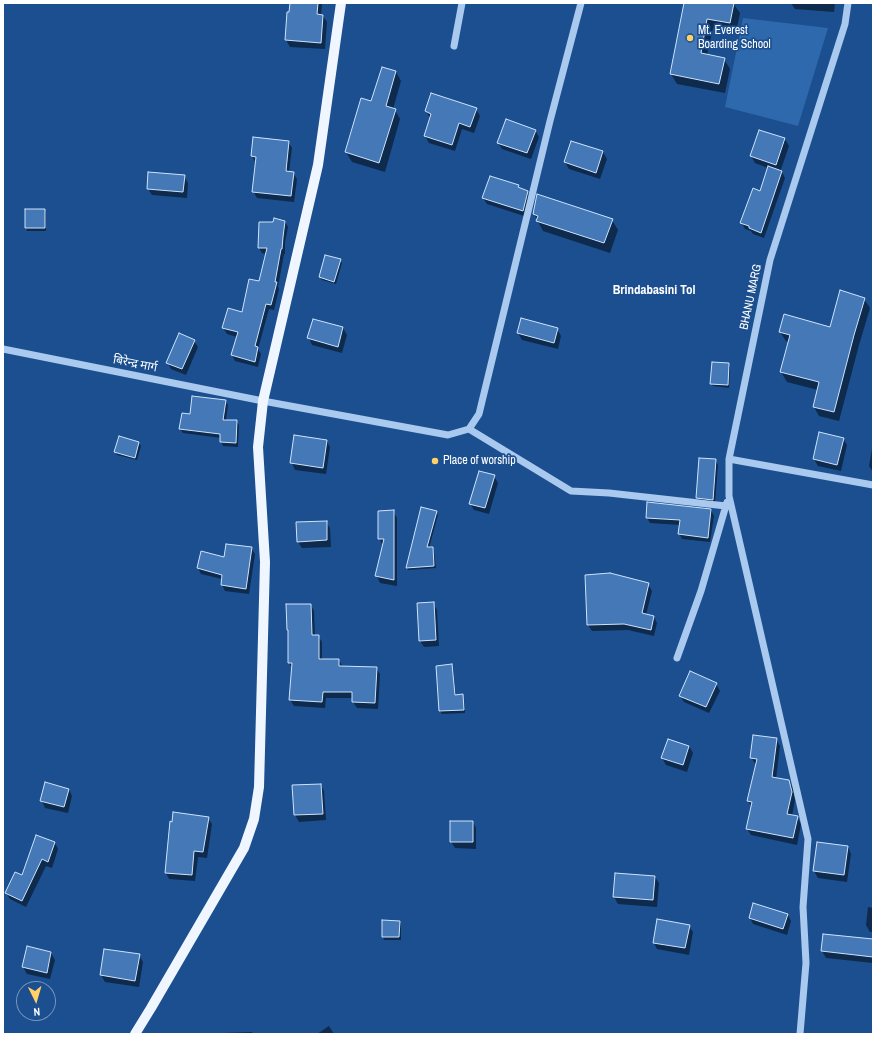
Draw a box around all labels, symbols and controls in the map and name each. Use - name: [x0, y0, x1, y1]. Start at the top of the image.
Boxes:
- place label: Mt. Everest Boarding School: [698, 24, 771, 52]
- marker: Mt. Everest Boarding School: [685, 33, 695, 43]
- street label: BHANU MARG: [737, 263, 765, 331]
- district label: Brindabasini Tol: [613, 283, 695, 299]
- street label: बिरेन्द्र मार्ग: [112, 353, 158, 375]
- place label: Place of worship: [443, 454, 516, 468]
- marker: Place of worship: [430, 456, 440, 466]
- north arrow: [16, 981, 56, 1021]
- text: N: [33, 1005, 41, 1019]

